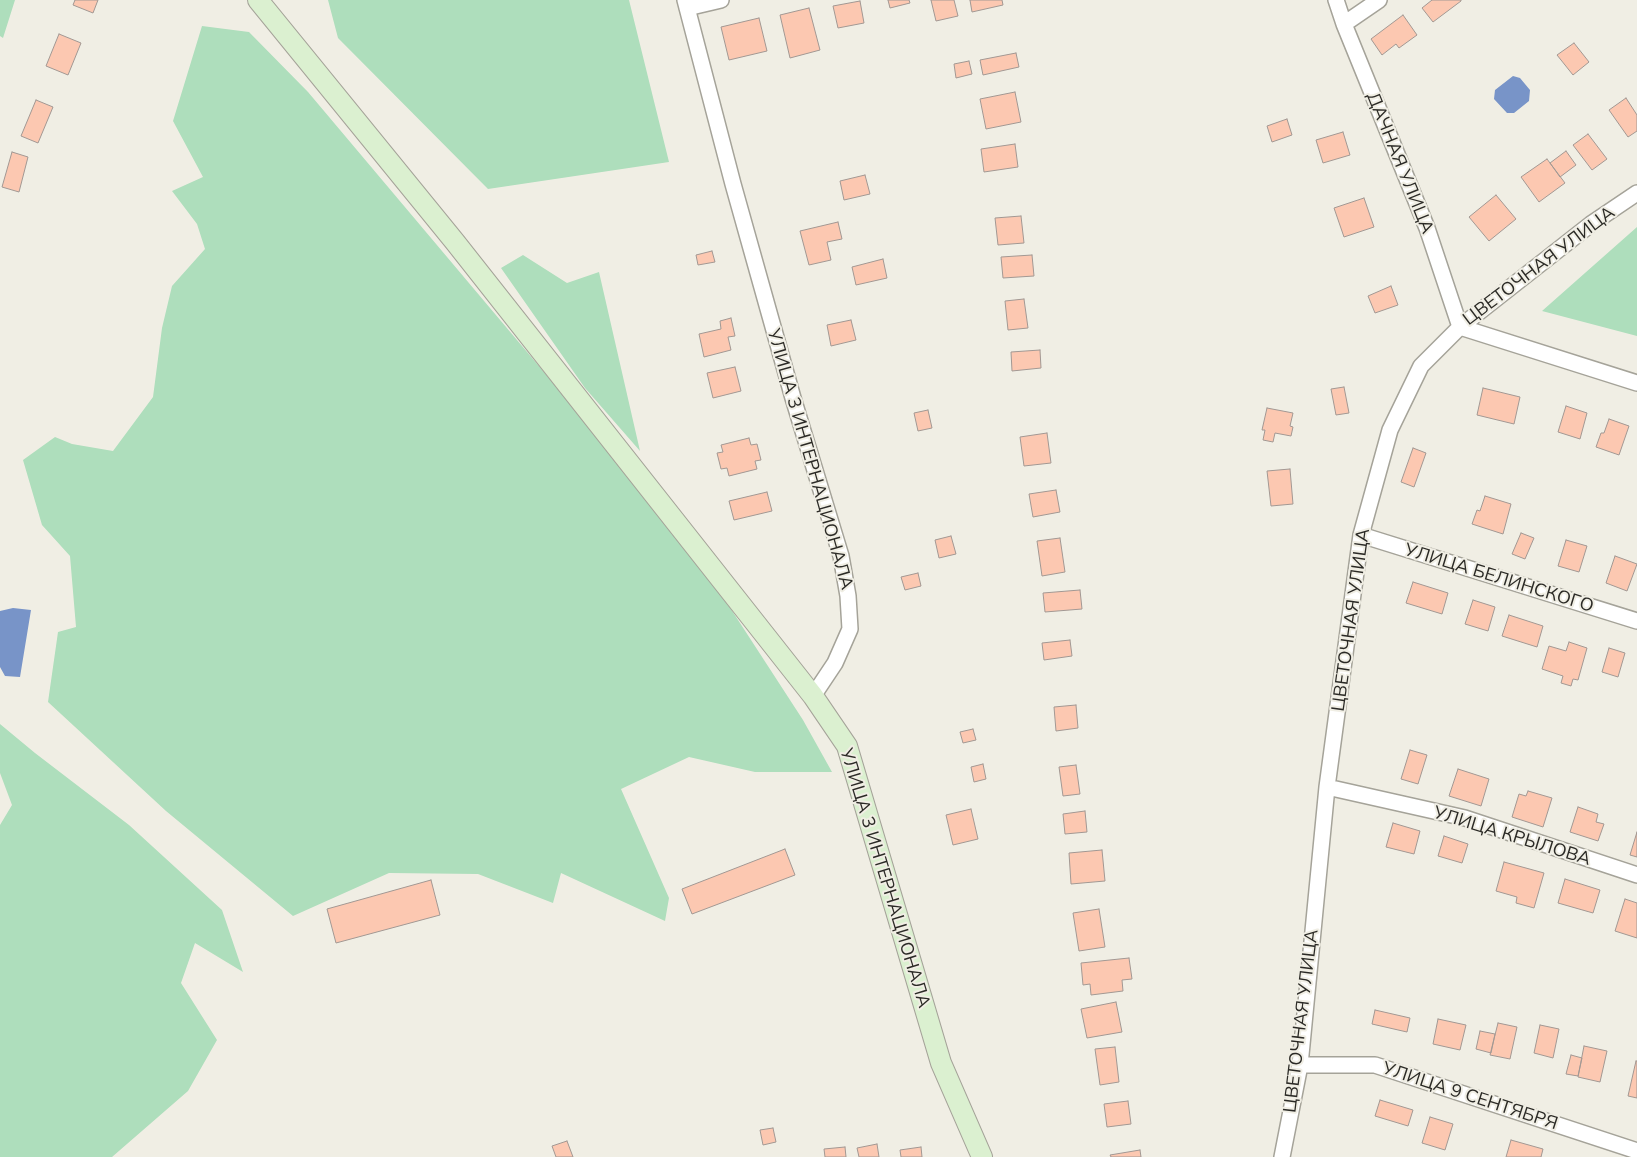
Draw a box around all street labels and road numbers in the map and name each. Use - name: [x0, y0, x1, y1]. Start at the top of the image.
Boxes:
- street label: ДАЧНАЯ УЛИЦА: [1362, 89, 1438, 237]
- street label: ЦВЕТОЧНАЯ УЛИЦА: [1459, 202, 1619, 330]
- street label: УЛИЦА 3 ИНТЕРНАЦИОНАЛА: [762, 326, 858, 592]
- street label: ЦВЕТОЧНАЯ УЛИЦА: [1327, 527, 1375, 713]
- street label: УЛИЦА БЕЛИНСКОГО: [1402, 539, 1596, 617]
- street label: УЛИЦА 3 ИНТЕРНАЦИОНАЛА: [835, 746, 935, 1010]
- street label: УЛИЦА КРЫЛОВА: [1431, 802, 1593, 870]
- street label: ЦВЕТОЧНАЯ УЛИЦА: [1279, 928, 1323, 1114]
- street label: УЛИЦА 9 СЕНТЯБРЯ: [1380, 1057, 1560, 1135]

